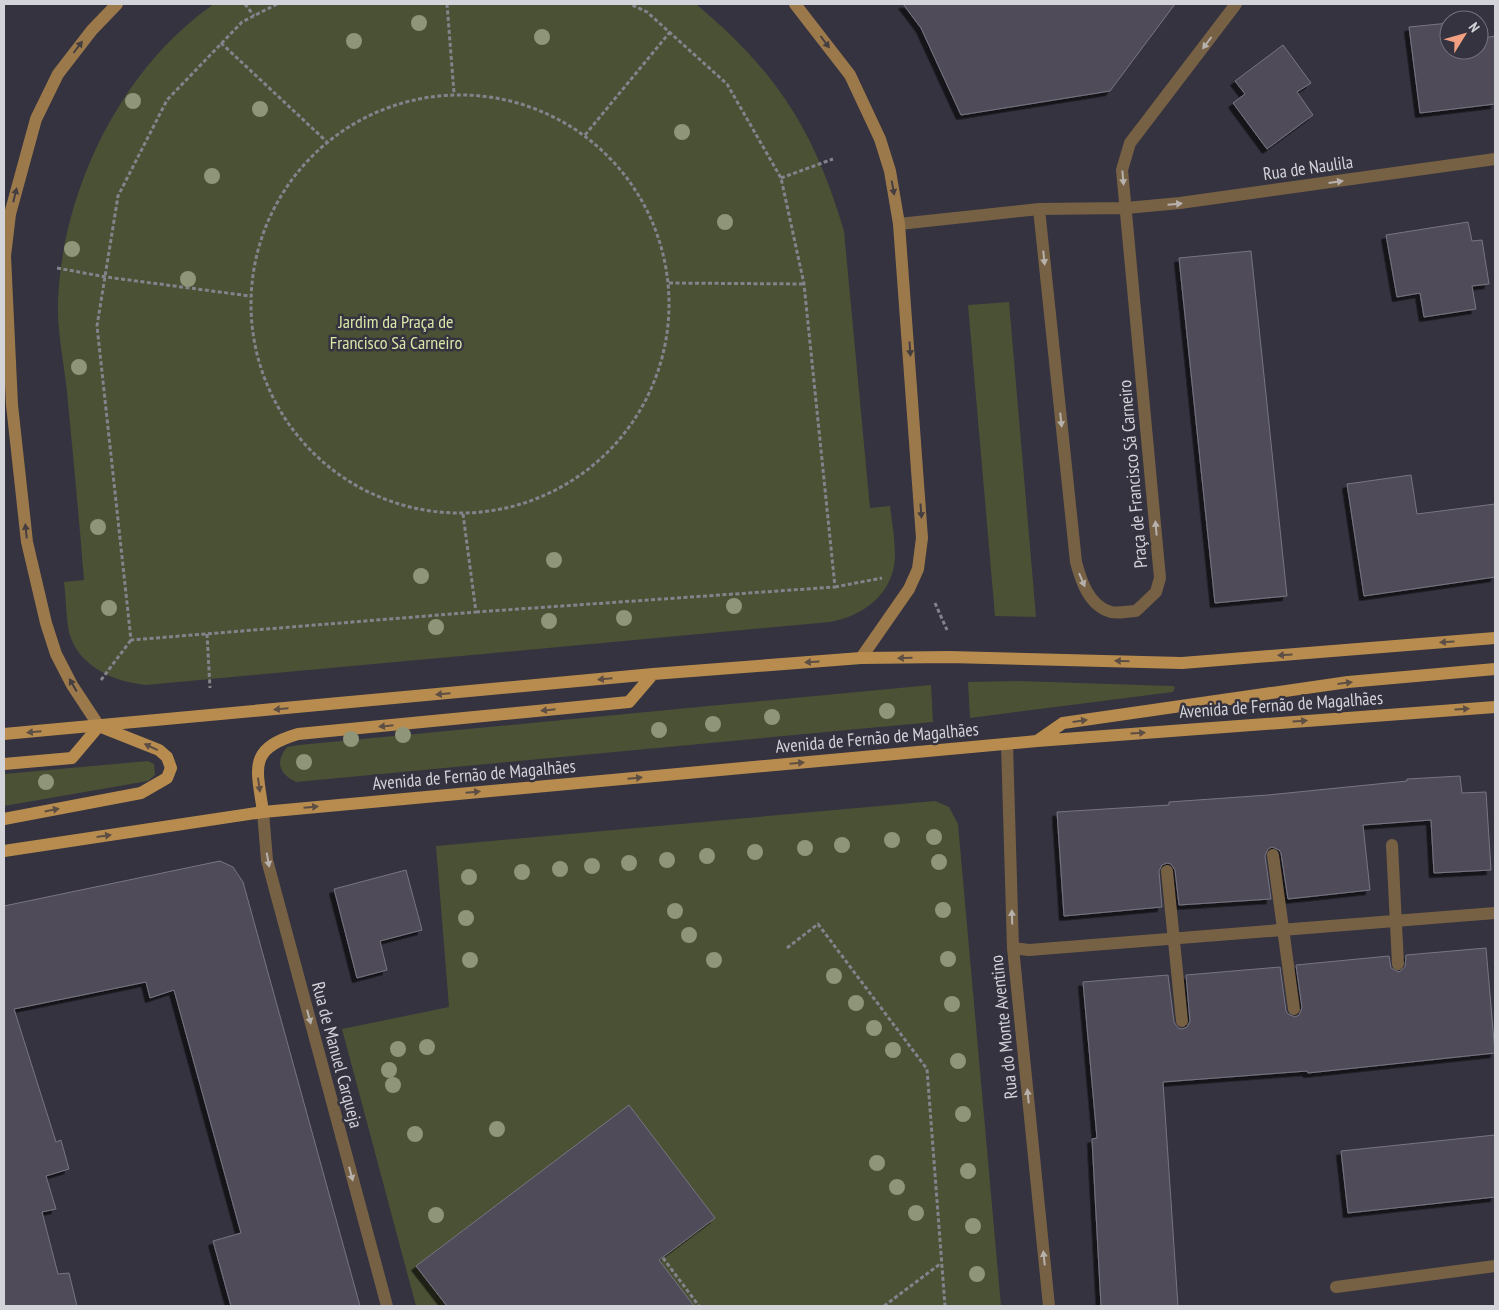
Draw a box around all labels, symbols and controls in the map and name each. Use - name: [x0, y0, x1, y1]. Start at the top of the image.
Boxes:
- north arrow: [1439, 10, 1489, 60]
- text: N: [1465, 19, 1484, 36]
- one-way arrow: [820, 35, 830, 49]
- one-way arrow: [1201, 36, 1212, 49]
- one-way arrow: [73, 40, 83, 54]
- street label: Rua de Naulila: [1261, 150, 1354, 185]
- one-way arrow: [1119, 170, 1127, 186]
- one-way arrow: [1328, 178, 1344, 186]
- one-way arrow: [890, 180, 898, 196]
- one-way arrow: [11, 188, 19, 203]
- one-way arrow: [1167, 200, 1183, 208]
- one-way arrow: [1040, 250, 1048, 266]
- park label: Jardim da Praça de Francisco Sá Carneiro: [330, 310, 462, 354]
- one-way arrow: [906, 342, 914, 358]
- street label: Praça de Francisco Sá Carneiro: [1113, 379, 1152, 569]
- one-way arrow: [1057, 412, 1065, 428]
- one-way arrow: [917, 504, 925, 520]
- one-way arrow: [1151, 519, 1159, 535]
- one-way arrow: [22, 522, 30, 538]
- one-way arrow: [1079, 573, 1087, 587]
- one-way arrow: [1438, 638, 1454, 646]
- one-way arrow: [1276, 651, 1292, 659]
- one-way arrow: [896, 654, 912, 662]
- one-way arrow: [1114, 657, 1130, 665]
- one-way arrow: [804, 658, 820, 666]
- one-way arrow: [596, 675, 612, 683]
- one-way arrow: [68, 679, 77, 692]
- one-way arrow: [1337, 679, 1353, 687]
- street label: Avenida de Fernão de Magalhães: [1178, 686, 1384, 723]
- one-way arrow: [435, 690, 451, 698]
- one-way arrow: [273, 705, 289, 713]
- one-way arrow: [1454, 705, 1470, 713]
- one-way arrow: [539, 706, 555, 714]
- street label: Avenida de Fernão de Magalhães: [774, 717, 980, 758]
- one-way arrow: [1072, 717, 1088, 725]
- one-way arrow: [1292, 717, 1308, 725]
- one-way arrow: [378, 722, 394, 730]
- one-way arrow: [26, 728, 42, 736]
- one-way arrow: [1130, 729, 1146, 737]
- one-way arrow: [144, 743, 159, 751]
- street label: Avenida de Fernão de Magalhães: [371, 754, 577, 795]
- one-way arrow: [789, 759, 805, 767]
- one-way arrow: [627, 774, 643, 782]
- one-way arrow: [255, 777, 263, 793]
- one-way arrow: [466, 788, 482, 796]
- one-way arrow: [304, 803, 320, 811]
- one-way arrow: [44, 806, 59, 814]
- one-way arrow: [96, 832, 112, 840]
- one-way arrow: [264, 853, 272, 869]
- one-way arrow: [1008, 909, 1016, 925]
- street label: Rua do Monte Aventino: [984, 954, 1022, 1100]
- street label: Rua de Manuel Carqueja: [307, 979, 368, 1131]
- one-way arrow: [305, 1010, 313, 1025]
- one-way arrow: [1024, 1088, 1032, 1104]
- one-way arrow: [348, 1167, 356, 1182]
- one-way arrow: [1040, 1249, 1048, 1265]

